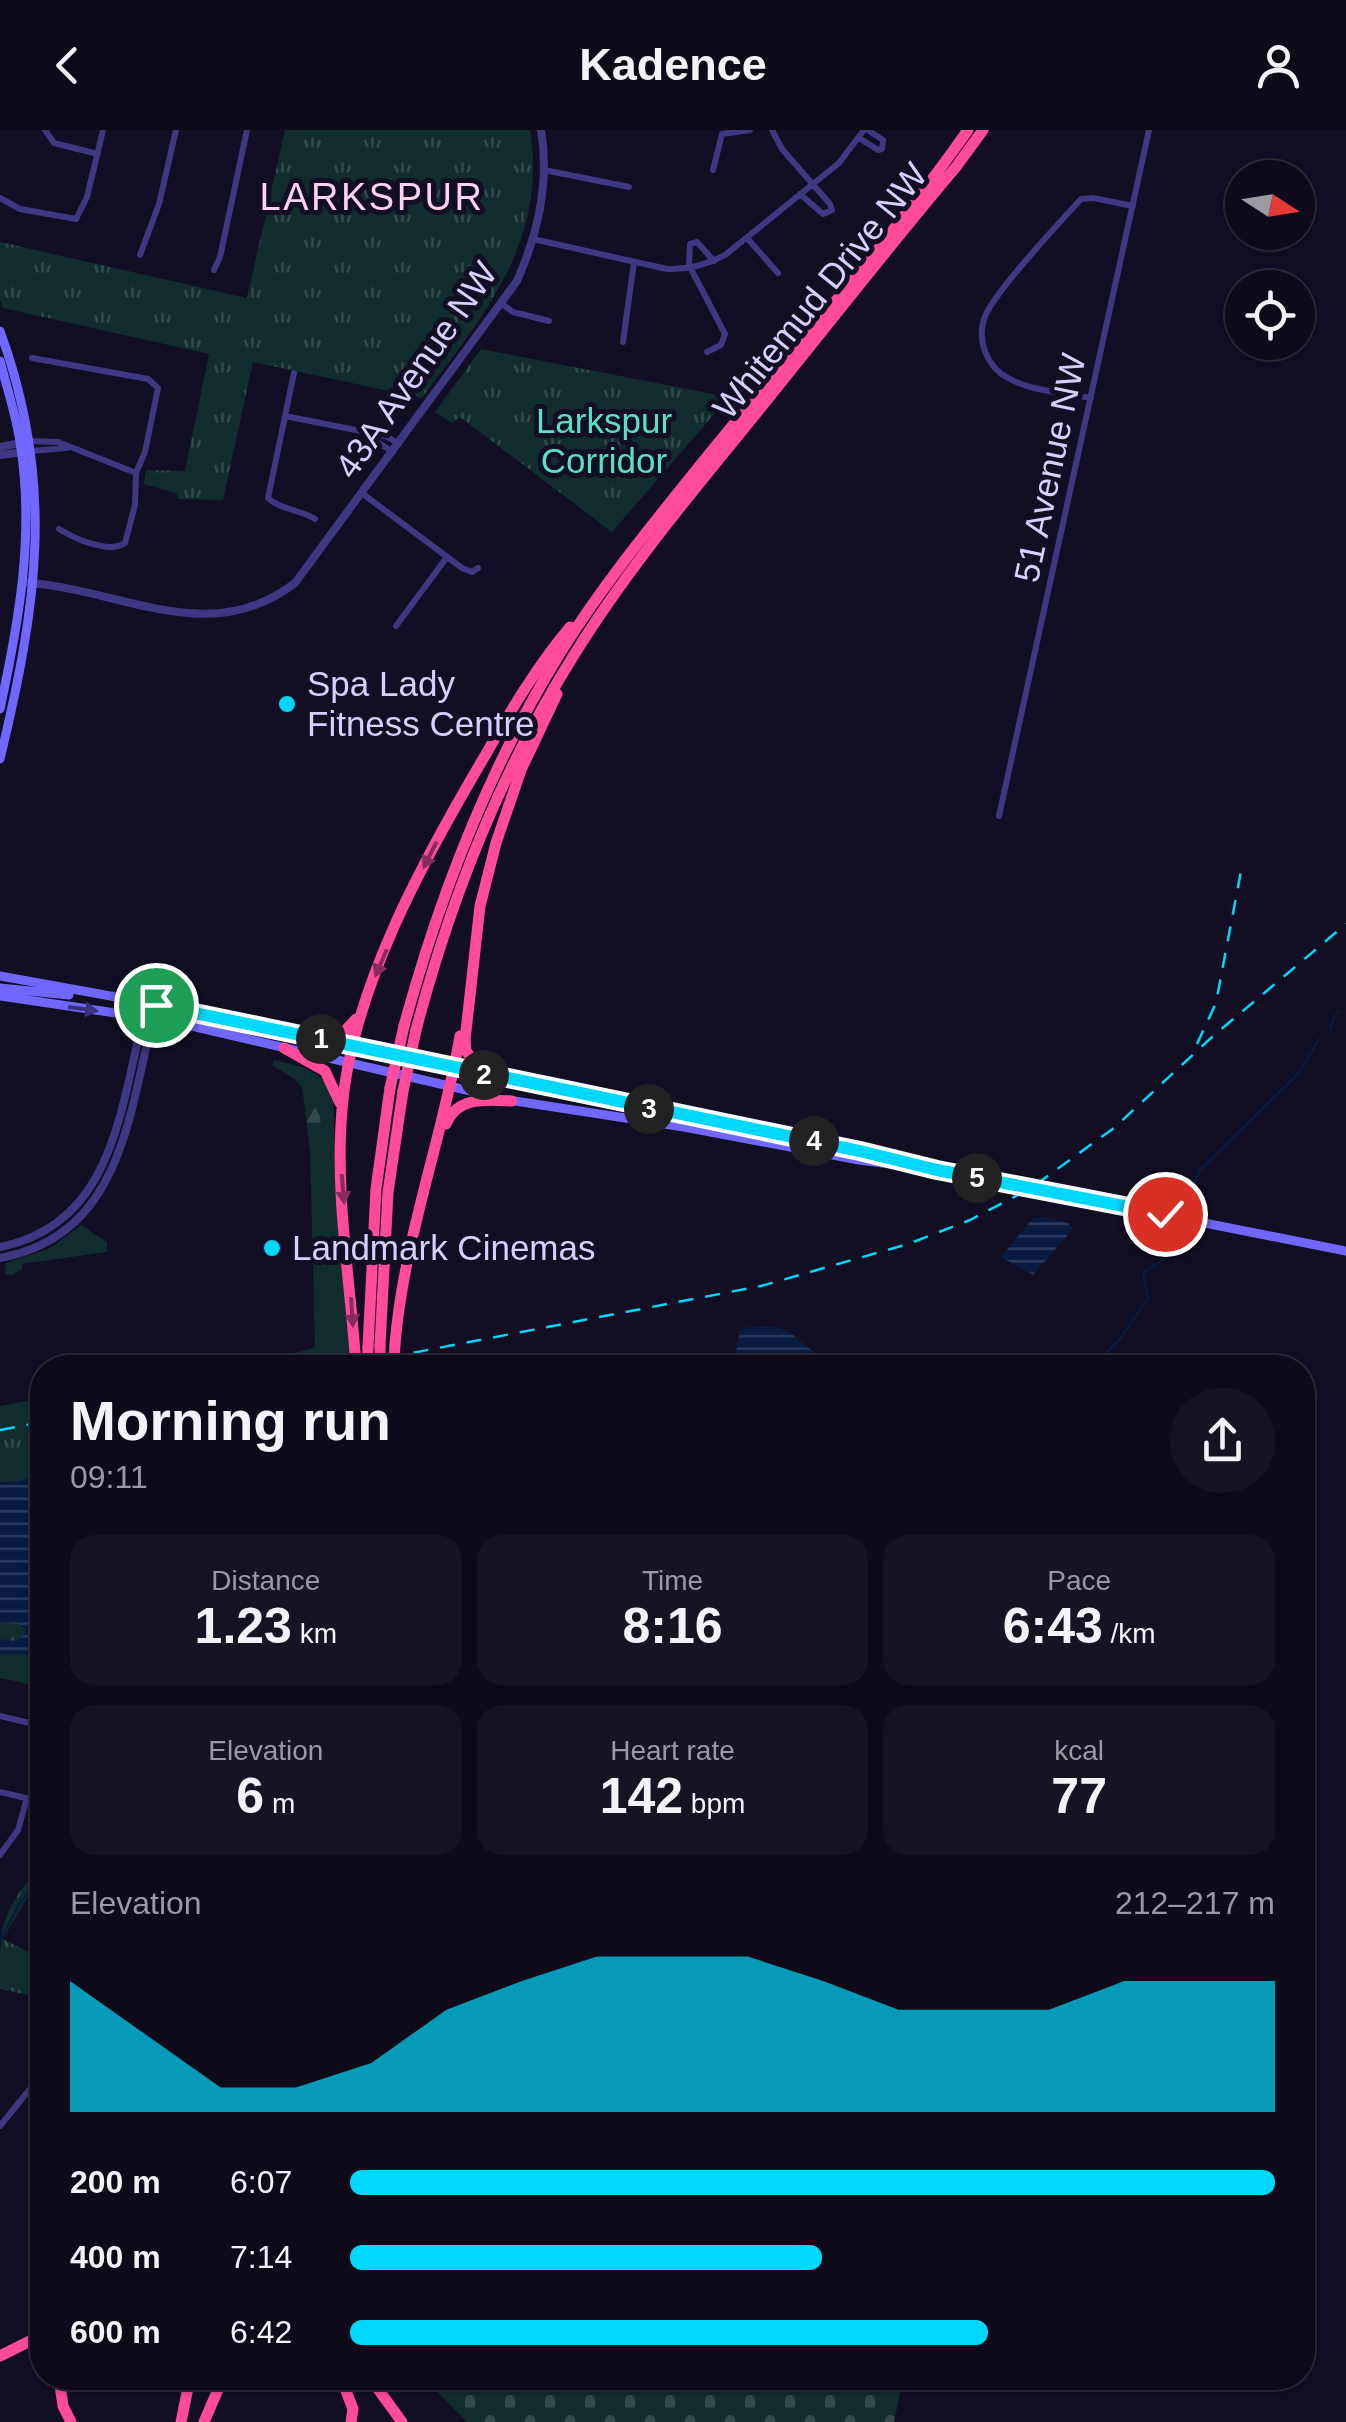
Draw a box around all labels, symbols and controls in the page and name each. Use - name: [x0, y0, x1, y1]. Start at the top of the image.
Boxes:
- icon: back: [40, 38, 95, 93]
- icon: person: [1251, 38, 1306, 93]
- text: Kadence: [579, 39, 767, 90]
- street label: Whitemud Drive NW: [705, 155, 935, 426]
- north arrow: [1225, 160, 1315, 250]
- map controls: [1225, 160, 1315, 360]
- district label: LARKSPUR: [260, 176, 484, 218]
- street label: 43A Avenue NW: [327, 254, 504, 485]
- button: locate: [1225, 270, 1315, 360]
- street label: 51 Avenue NW: [1006, 350, 1093, 586]
- park label: Larkspur Corridor: [536, 401, 672, 480]
- place label: Spa Lady Fitness Centre: [307, 664, 535, 743]
- marker: Spa Lady Fitness Centre: [276, 693, 298, 715]
- one-way arrow: [422, 841, 439, 870]
- one-way arrow: [373, 948, 389, 978]
- pin: [114, 963, 199, 1048]
- icon: arrive: [129, 978, 184, 1033]
- one-way arrow: [68, 1001, 99, 1017]
- pin: 1: [296, 1014, 346, 1064]
- text: 1: [313, 1023, 329, 1054]
- pin: 2: [459, 1050, 509, 1100]
- text: 2: [476, 1059, 492, 1090]
- pin: 3: [624, 1084, 674, 1134]
- text: 3: [641, 1093, 657, 1124]
- pin: 4: [789, 1116, 839, 1166]
- text: 4: [806, 1125, 822, 1156]
- pin: 5: [952, 1153, 1002, 1203]
- text: 5: [969, 1162, 985, 1193]
- pin: [1123, 1172, 1208, 1257]
- one-way arrow: [335, 1174, 351, 1206]
- icon: check: [1138, 1187, 1193, 1242]
- place label: Landmark Cinemas: [292, 1228, 595, 1267]
- marker: Landmark Cinemas: [261, 1237, 283, 1259]
- one-way arrow: [344, 1297, 360, 1328]
- button: share: [1170, 1388, 1275, 1493]
- text: Morning run: [70, 1390, 391, 1452]
- text: 09:11: [70, 1459, 148, 1495]
- text: Distance: [211, 1565, 320, 1596]
- text: Time: [642, 1565, 703, 1596]
- text: Pace: [1047, 1565, 1111, 1596]
- text: 1.23: [195, 1598, 292, 1654]
- text: 8:16: [622, 1598, 723, 1654]
- text: 6:43: [1003, 1598, 1103, 1654]
- text: km: [292, 1618, 337, 1649]
- text: /km: [1103, 1618, 1156, 1649]
- text: Elevation: [208, 1735, 323, 1766]
- text: Heart rate: [610, 1735, 735, 1766]
- text: kcal: [1054, 1735, 1104, 1766]
- text: 6: [236, 1768, 264, 1824]
- text: 142: [600, 1768, 683, 1824]
- text: 77: [1051, 1768, 1107, 1824]
- text: m: [264, 1788, 295, 1819]
- text: bpm: [683, 1788, 745, 1819]
- text: Elevation: [70, 1885, 202, 1921]
- text: 212–217 m: [1115, 1885, 1275, 1921]
- text: 200 m: [70, 2164, 161, 2200]
- text: 6:07: [230, 2164, 292, 2200]
- text: 400 m: [70, 2239, 161, 2275]
- text: 7:14: [230, 2239, 292, 2275]
- text: 600 m: [70, 2314, 161, 2350]
- text: 6:42: [230, 2314, 292, 2350]

